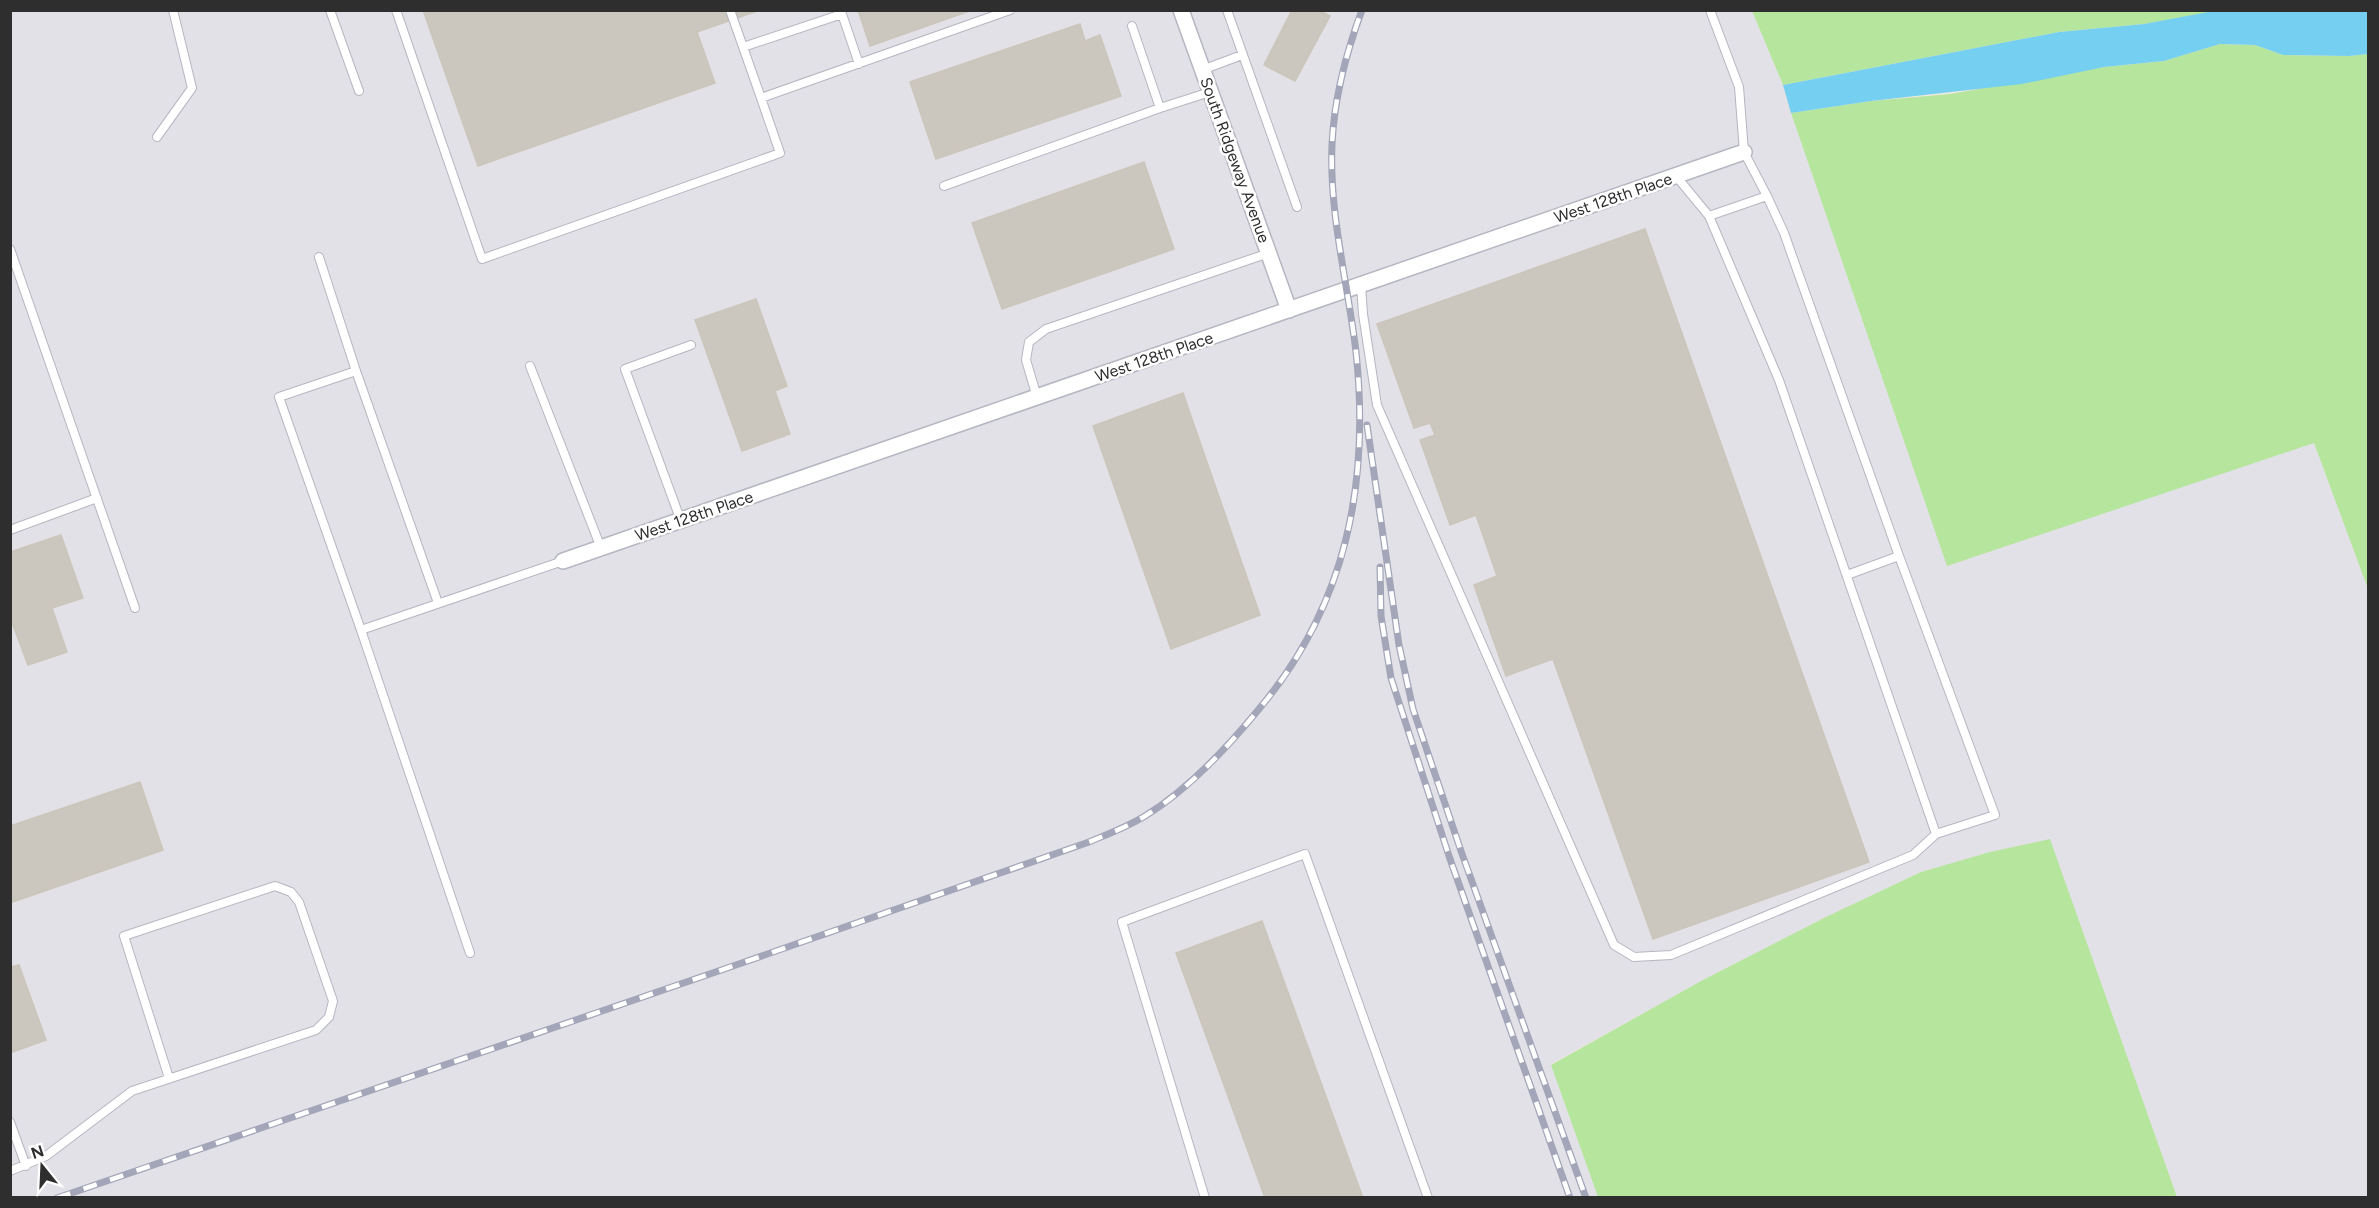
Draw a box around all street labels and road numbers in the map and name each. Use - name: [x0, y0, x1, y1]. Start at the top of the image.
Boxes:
- street label: South Ridgeway Avenue: [1196, 75, 1274, 246]
- street label: West 128th Place: [1551, 169, 1675, 227]
- street label: West 128th Place: [1092, 328, 1216, 386]
- street label: West 128th Place: [632, 487, 756, 545]

